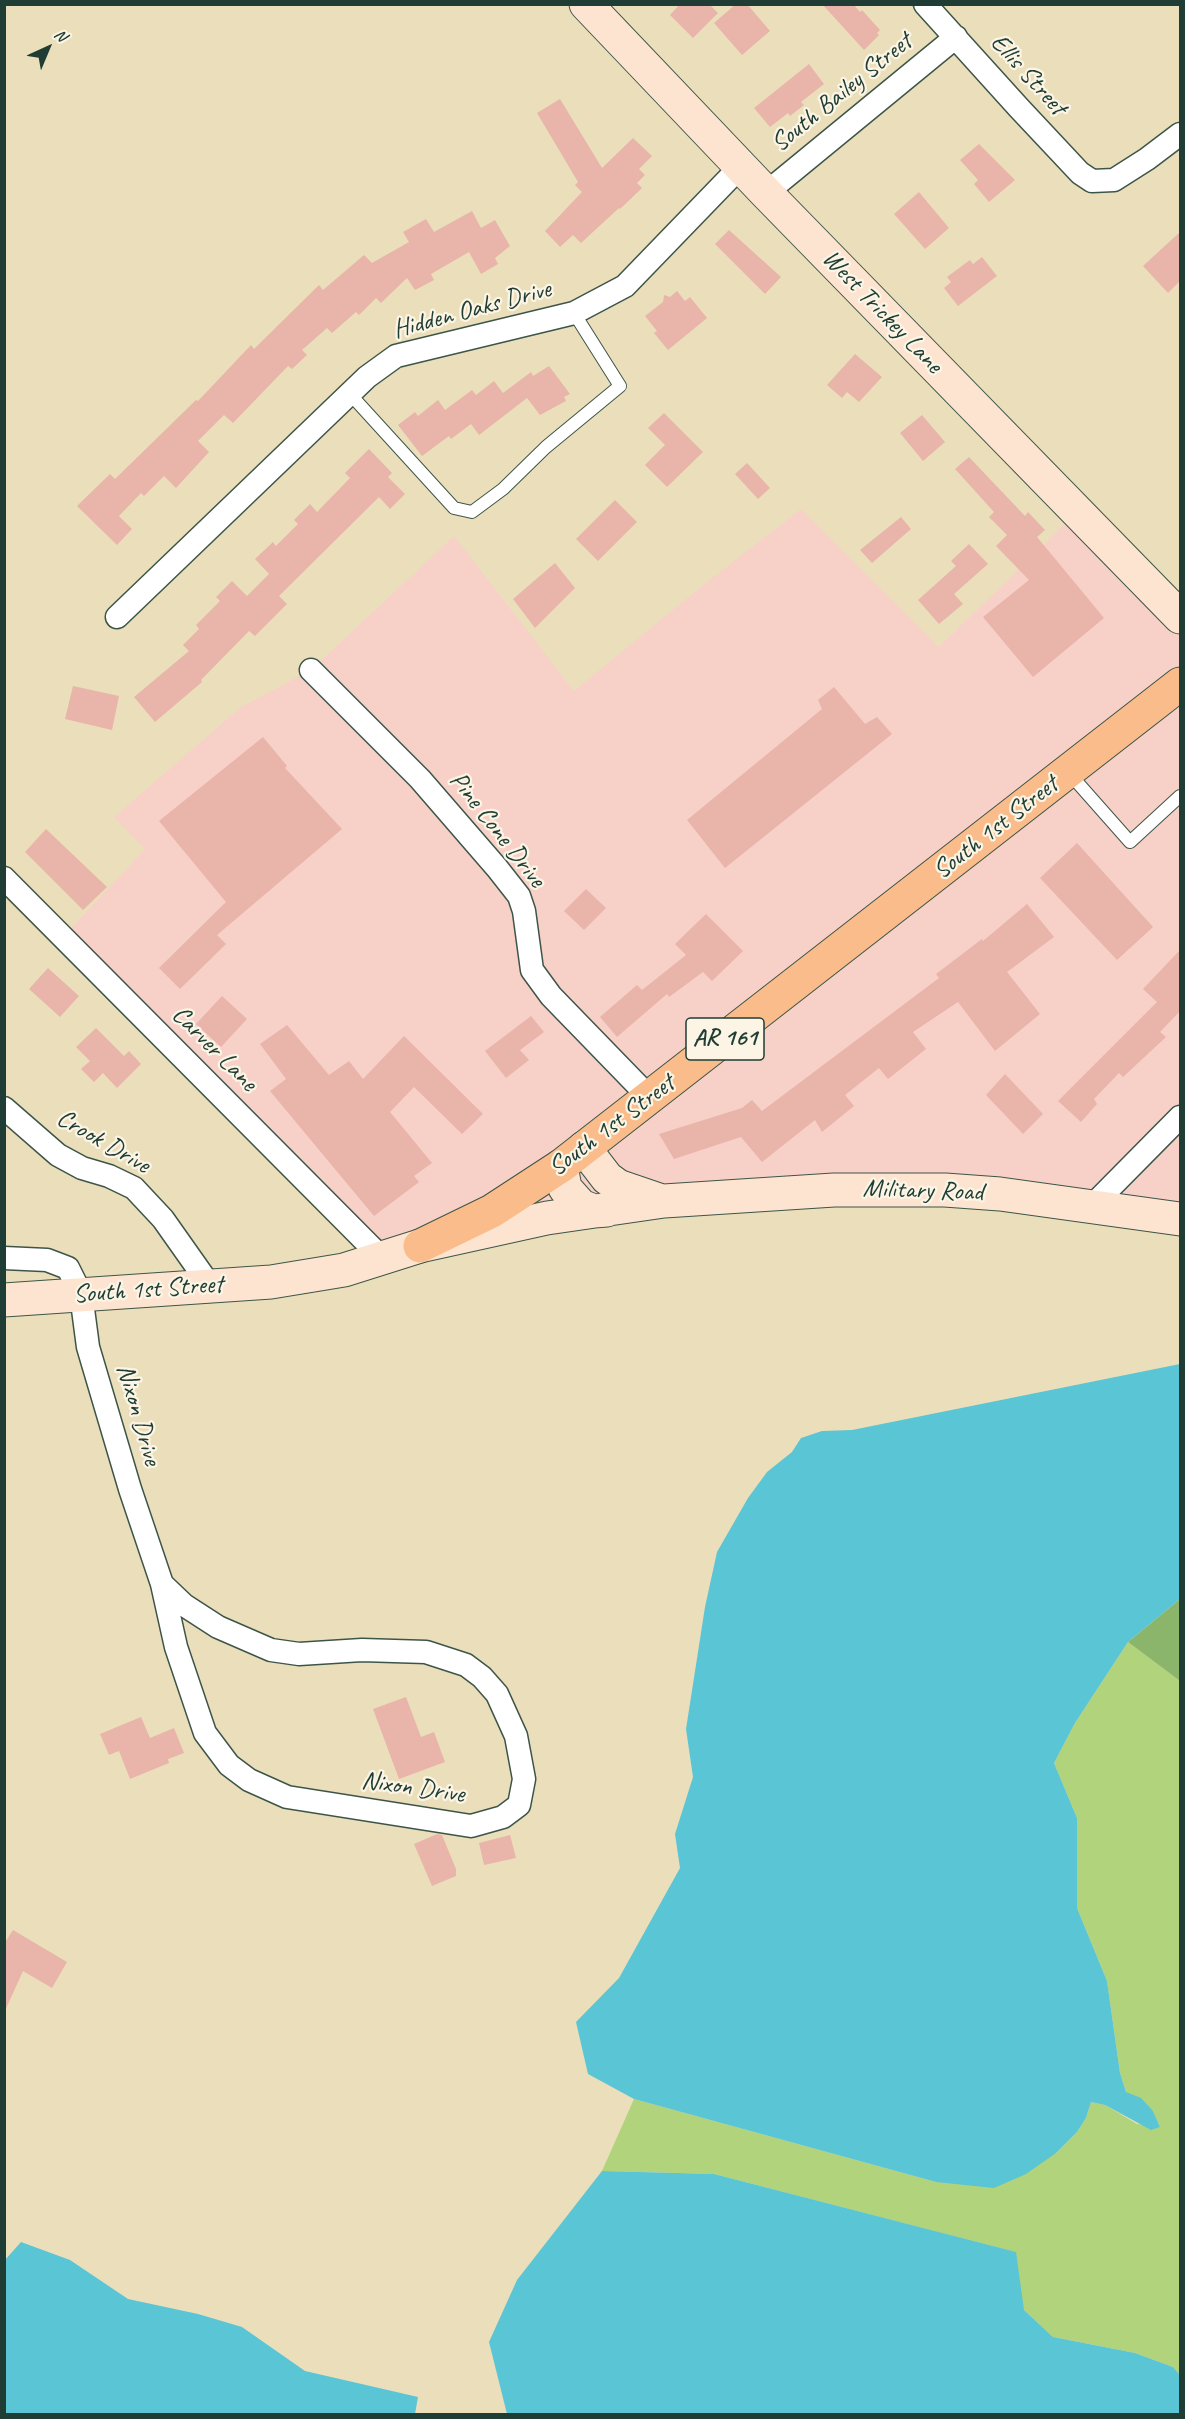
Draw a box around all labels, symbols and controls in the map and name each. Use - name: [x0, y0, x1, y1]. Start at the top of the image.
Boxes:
- north arrow: [18, 18, 78, 78]
- text: N: [50, 24, 71, 46]
- street label: South Bailey Street: [765, 27, 919, 159]
- street label: Ellis Street: [983, 28, 1073, 122]
- street label: West Trickey Lane: [815, 244, 949, 380]
- street label: Hidden Oaks Drive: [390, 274, 554, 346]
- street label: Pine Cone Drive: [442, 766, 552, 894]
- street label: South 1st Street: [927, 770, 1065, 886]
- street label: Carver Lane: [165, 1000, 263, 1098]
- road number: AR 161: [686, 1018, 764, 1060]
- street label: South 1st Street: [543, 1068, 681, 1184]
- street label: Crook Drive: [51, 1103, 155, 1181]
- street label: Military Road: [862, 1173, 984, 1209]
- street label: South 1st Street: [72, 1269, 224, 1311]
- street label: Nixon Drive: [109, 1361, 167, 1469]
- street label: Nixon Drive: [359, 1765, 467, 1811]

